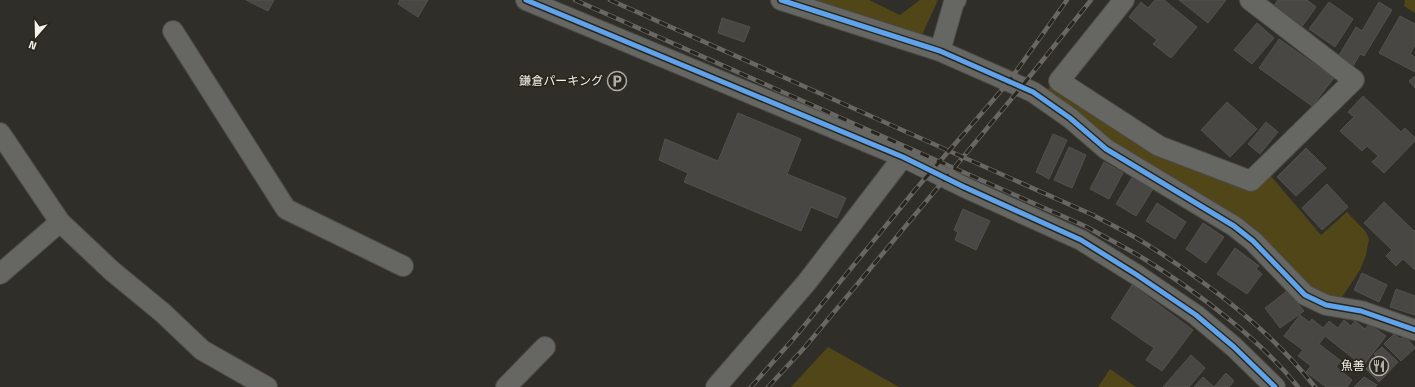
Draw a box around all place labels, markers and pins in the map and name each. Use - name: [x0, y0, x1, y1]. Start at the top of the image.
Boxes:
- parking icon: 鎌倉パーキング: [606, 70, 628, 92]
- place label: 鎌倉パーキング: [519, 71, 603, 90]
- restaurant icon: 魚善: [1368, 355, 1390, 377]
- place label: 魚善: [1341, 356, 1365, 375]

